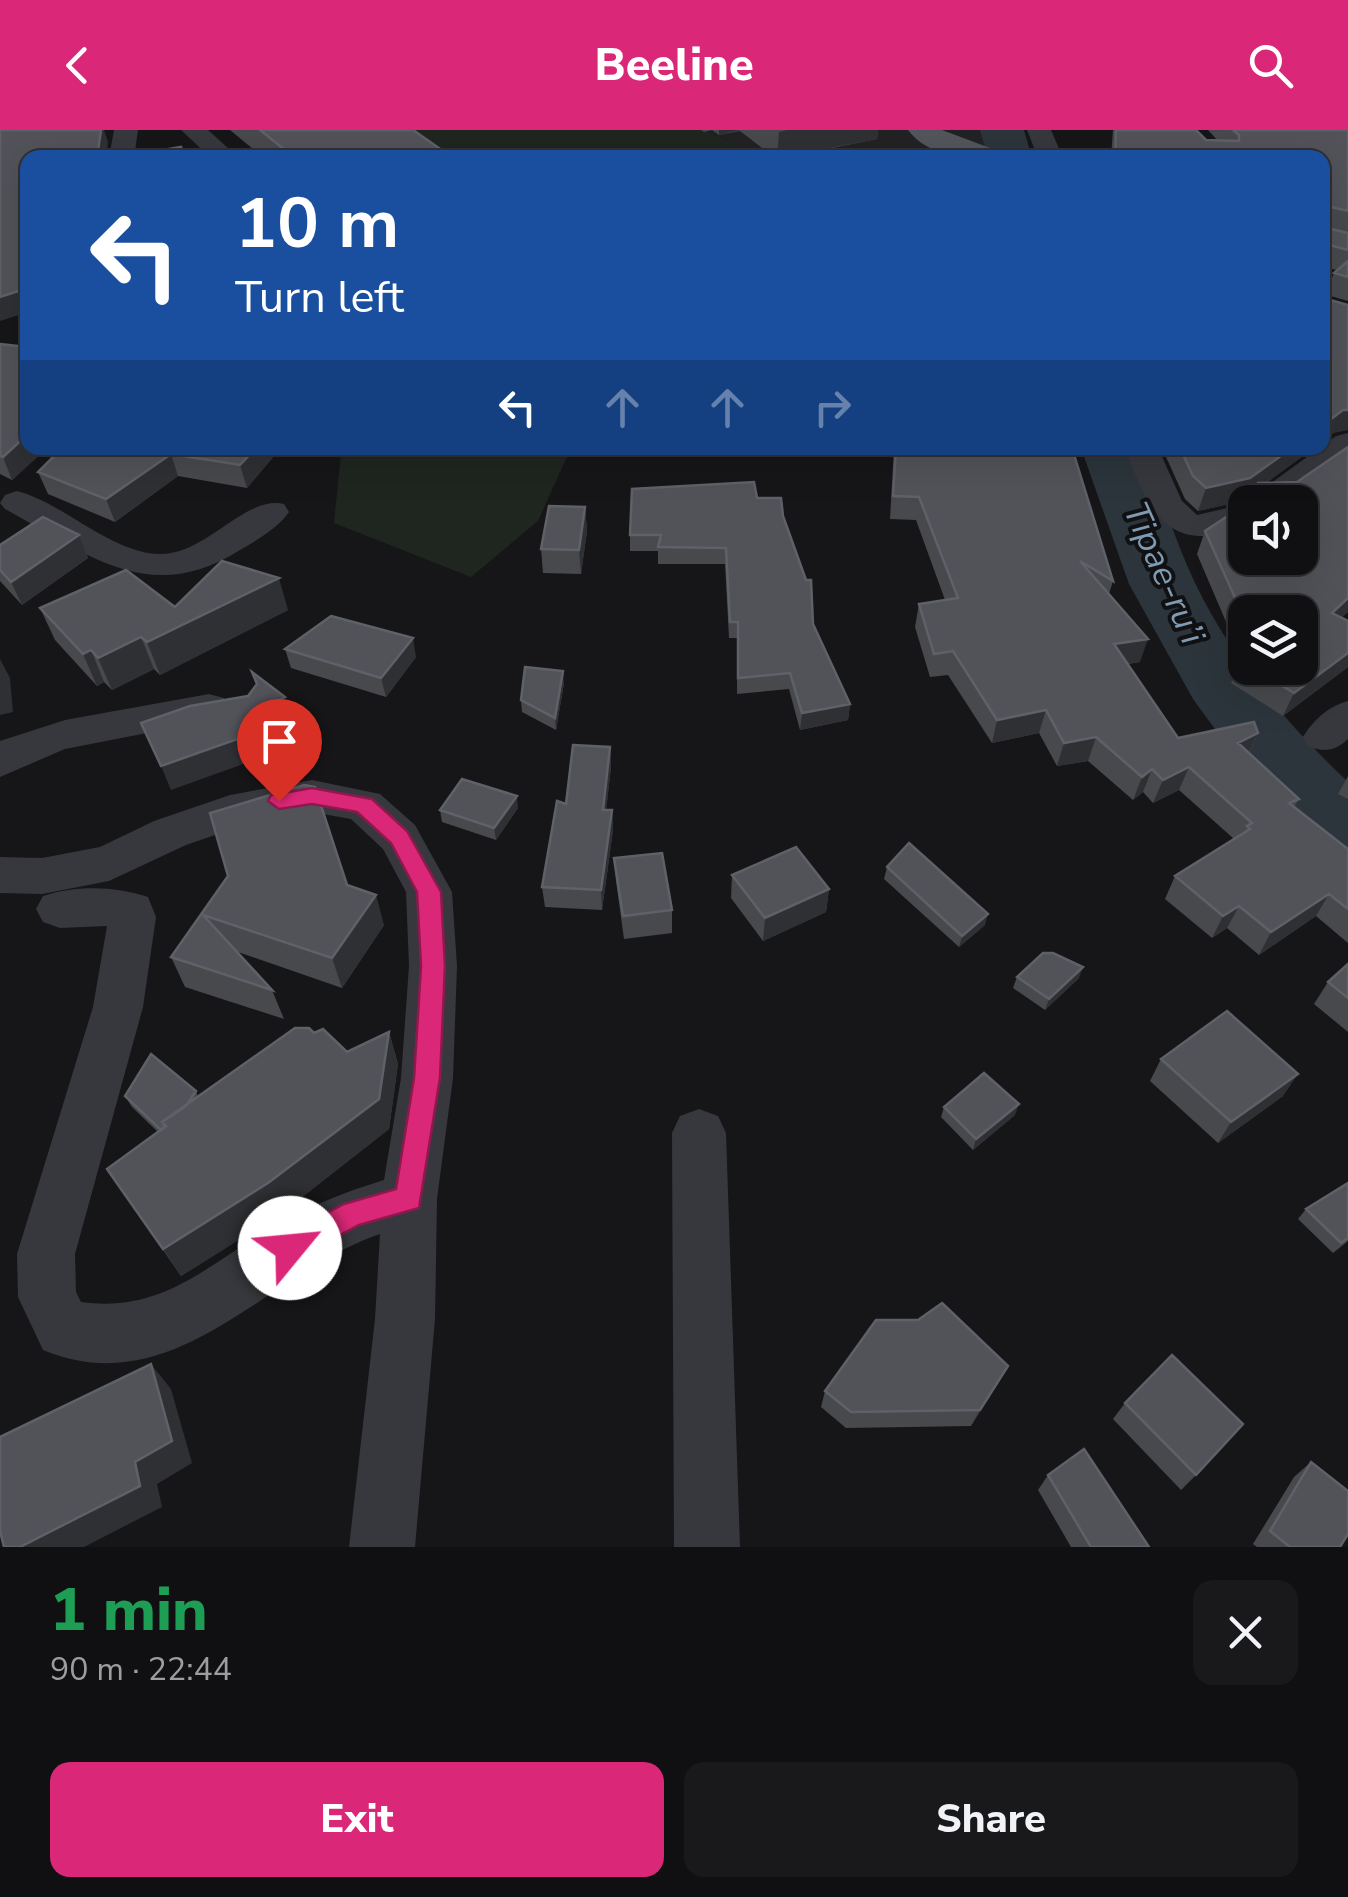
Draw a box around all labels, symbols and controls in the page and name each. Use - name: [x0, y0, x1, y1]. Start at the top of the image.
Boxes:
- text: Beeline: [594, 35, 754, 96]
- icon: back: [50, 38, 105, 93]
- icon: search: [1243, 38, 1298, 93]
- text: 10 m: [235, 176, 399, 272]
- icon: left: [70, 190, 200, 320]
- text: Turn left: [235, 267, 404, 328]
- icon: left: [490, 380, 545, 435]
- icon: ahead: [595, 380, 650, 435]
- icon: ahead: [700, 380, 755, 435]
- icon: right: [805, 380, 860, 435]
- map controls: [1228, 485, 1318, 685]
- button: sound: [1228, 485, 1318, 575]
- water label: Tipae-ru’i: [1112, 495, 1216, 652]
- button: layers: [1228, 595, 1318, 685]
- pin: [237, 699, 322, 802]
- icon: arrive: [252, 714, 307, 769]
- position arrow: [238, 1196, 342, 1300]
- text: 1 min: [50, 1569, 208, 1651]
- button: close: [1193, 1580, 1298, 1685]
- text: 90 m · 22:44: [50, 1648, 232, 1691]
- button: Exit: [50, 1762, 664, 1877]
- button: Share: [684, 1762, 1298, 1877]

